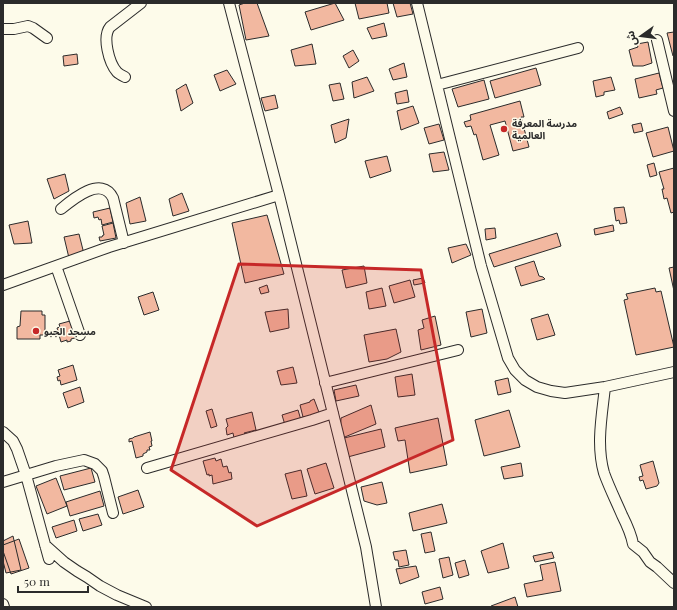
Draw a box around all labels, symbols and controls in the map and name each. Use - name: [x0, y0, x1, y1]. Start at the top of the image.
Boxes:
- north arrow: [621, 16, 661, 56]
- text: ش: [622, 29, 640, 48]
- place label: مدرسة المعرفة العالمية: [512, 116, 577, 142]
- marker: مدرسة المعرفة العالمية: [499, 124, 509, 134]
- place label: مسجد الجبو: [44, 324, 96, 338]
- marker: مسجد الجبو: [31, 326, 41, 336]
- scale bar: [18, 568, 88, 594]
- text: 50 m: [24, 573, 50, 589]

